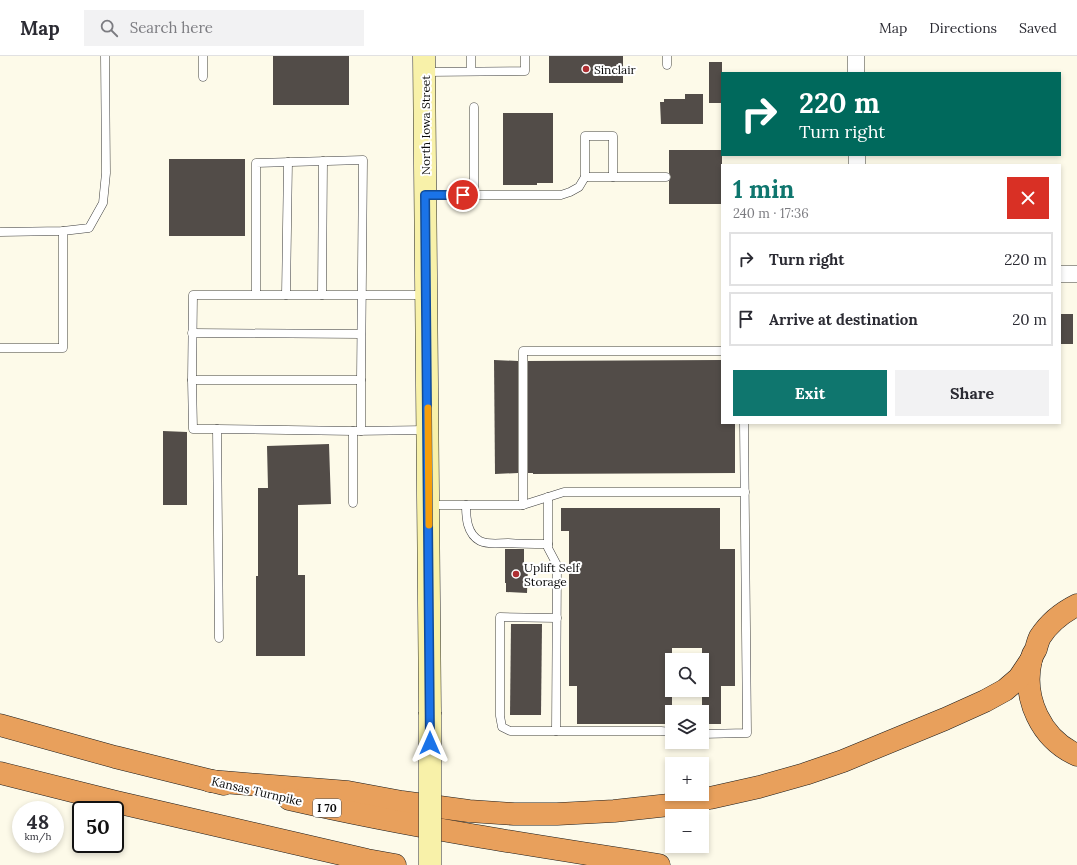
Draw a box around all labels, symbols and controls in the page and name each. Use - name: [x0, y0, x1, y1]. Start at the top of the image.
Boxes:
- search box: [84, 10, 364, 46]
- text: Map: [20, 16, 60, 40]
- icon: search: [98, 17, 120, 39]
- text: Search here: [130, 18, 213, 37]
- text: Map: [879, 19, 907, 37]
- text: Directions: [929, 19, 997, 37]
- text: Saved: [1019, 19, 1057, 37]
- place label: Sinclair: [594, 62, 637, 77]
- marker: Sinclair: [581, 64, 591, 74]
- street label: North Iowa Street: [418, 75, 433, 175]
- text: 220 m: [799, 85, 880, 121]
- icon: right: [733, 88, 785, 140]
- text: Turn right: [799, 120, 885, 143]
- text: 1 min: [733, 174, 794, 205]
- button: close: [1007, 177, 1049, 219]
- pin: [446, 178, 480, 212]
- icon: arrive: [452, 184, 474, 206]
- text: 240 m · 17:36: [733, 205, 809, 222]
- icon: right: [735, 248, 757, 270]
- text: Turn right: [769, 250, 845, 269]
- text: 220 m: [1004, 250, 1047, 269]
- icon: arrive: [735, 308, 757, 330]
- text: Arrive at destination: [769, 310, 918, 329]
- text: 20 m: [1012, 310, 1047, 329]
- button: Exit: [733, 370, 887, 416]
- button: Share: [895, 370, 1049, 416]
- place label: Uplift Self Storage: [524, 560, 580, 589]
- marker: Uplift Self Storage: [511, 569, 521, 579]
- map controls: [665, 653, 709, 853]
- button: search: [665, 653, 709, 697]
- button: layers: [665, 705, 709, 749]
- position arrow: [409, 722, 451, 764]
- button: +: [665, 757, 709, 801]
- street label: Kansas Turnpike: [210, 773, 304, 809]
- road number: I 70: [313, 799, 341, 817]
- speed limit sign: 50: [72, 801, 124, 853]
- text: 48: [27, 809, 49, 834]
- button: −: [665, 809, 709, 853]
- text: km/h: [24, 830, 52, 843]

